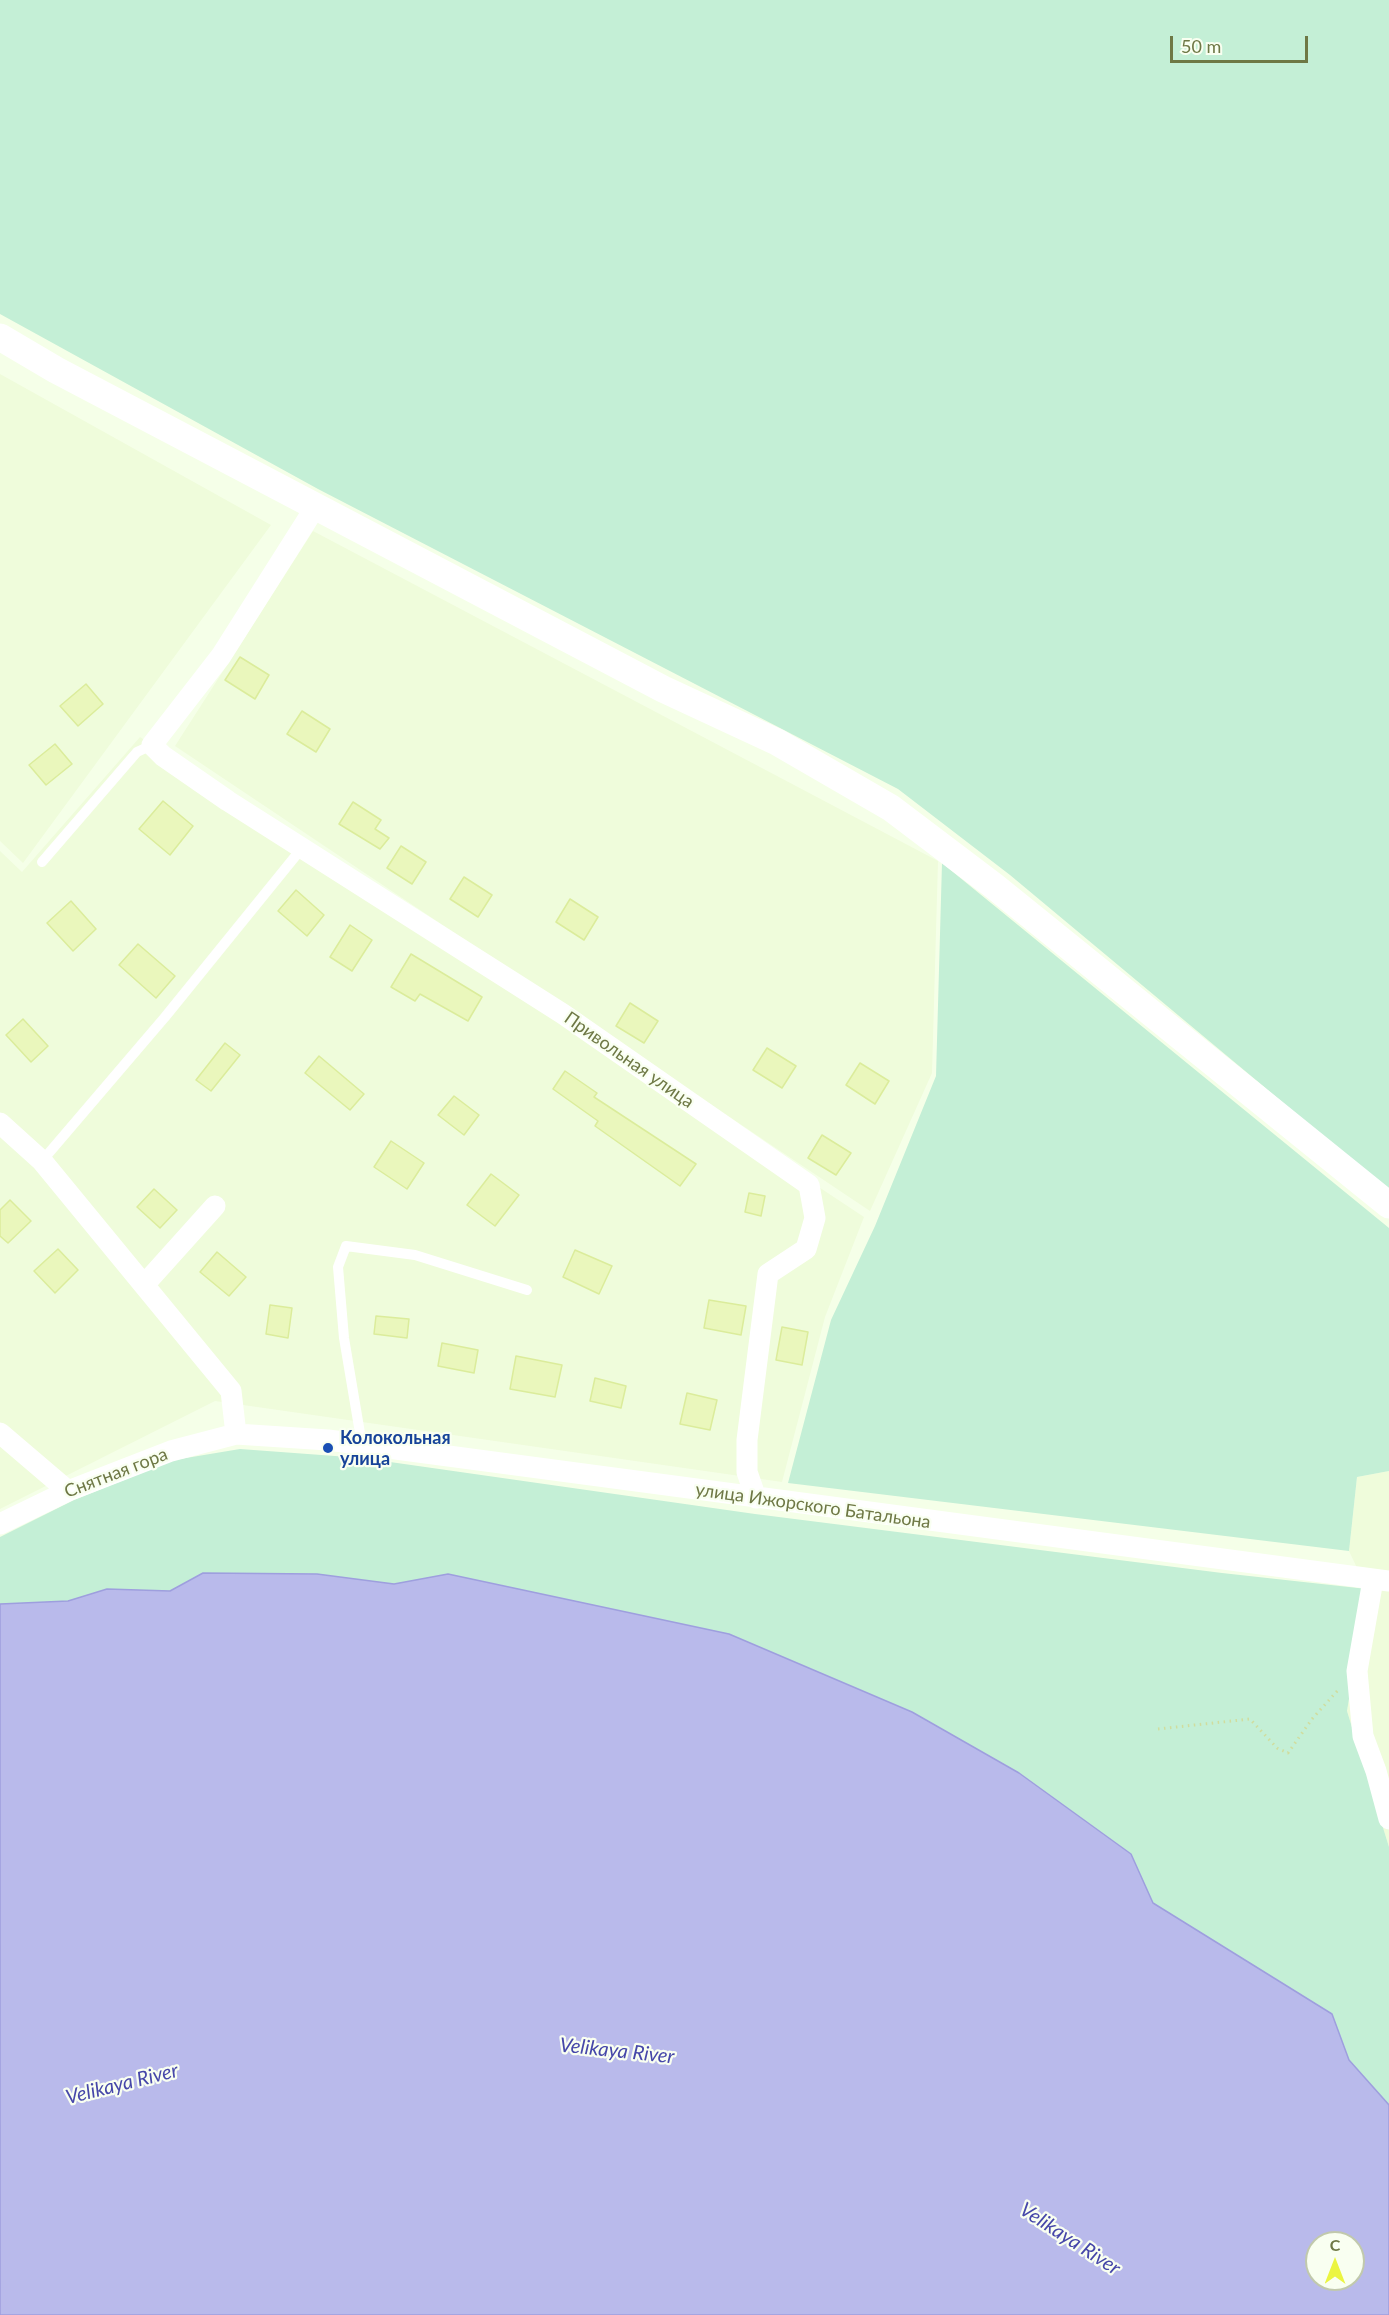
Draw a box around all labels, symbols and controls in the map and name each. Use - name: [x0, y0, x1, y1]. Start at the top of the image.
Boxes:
- scale bar: [1173, 24, 1311, 62]
- text: 50 m: [1181, 35, 1221, 57]
- street label: Привольная улица: [560, 1007, 698, 1113]
- place label: Колокольная улица: [340, 1427, 451, 1470]
- marker: Колокольная улица: [321, 1441, 335, 1455]
- street label: Снятная гора: [61, 1443, 171, 1503]
- street label: улица Ижорского Батальона: [694, 1479, 932, 1533]
- water label: Velikaya River: [558, 2033, 676, 2069]
- water label: Velikaya River: [63, 2058, 181, 2110]
- water label: Velikaya River: [1015, 2198, 1125, 2280]
- north arrow: [1305, 2231, 1365, 2291]
- text: С: [1330, 2235, 1340, 2254]

